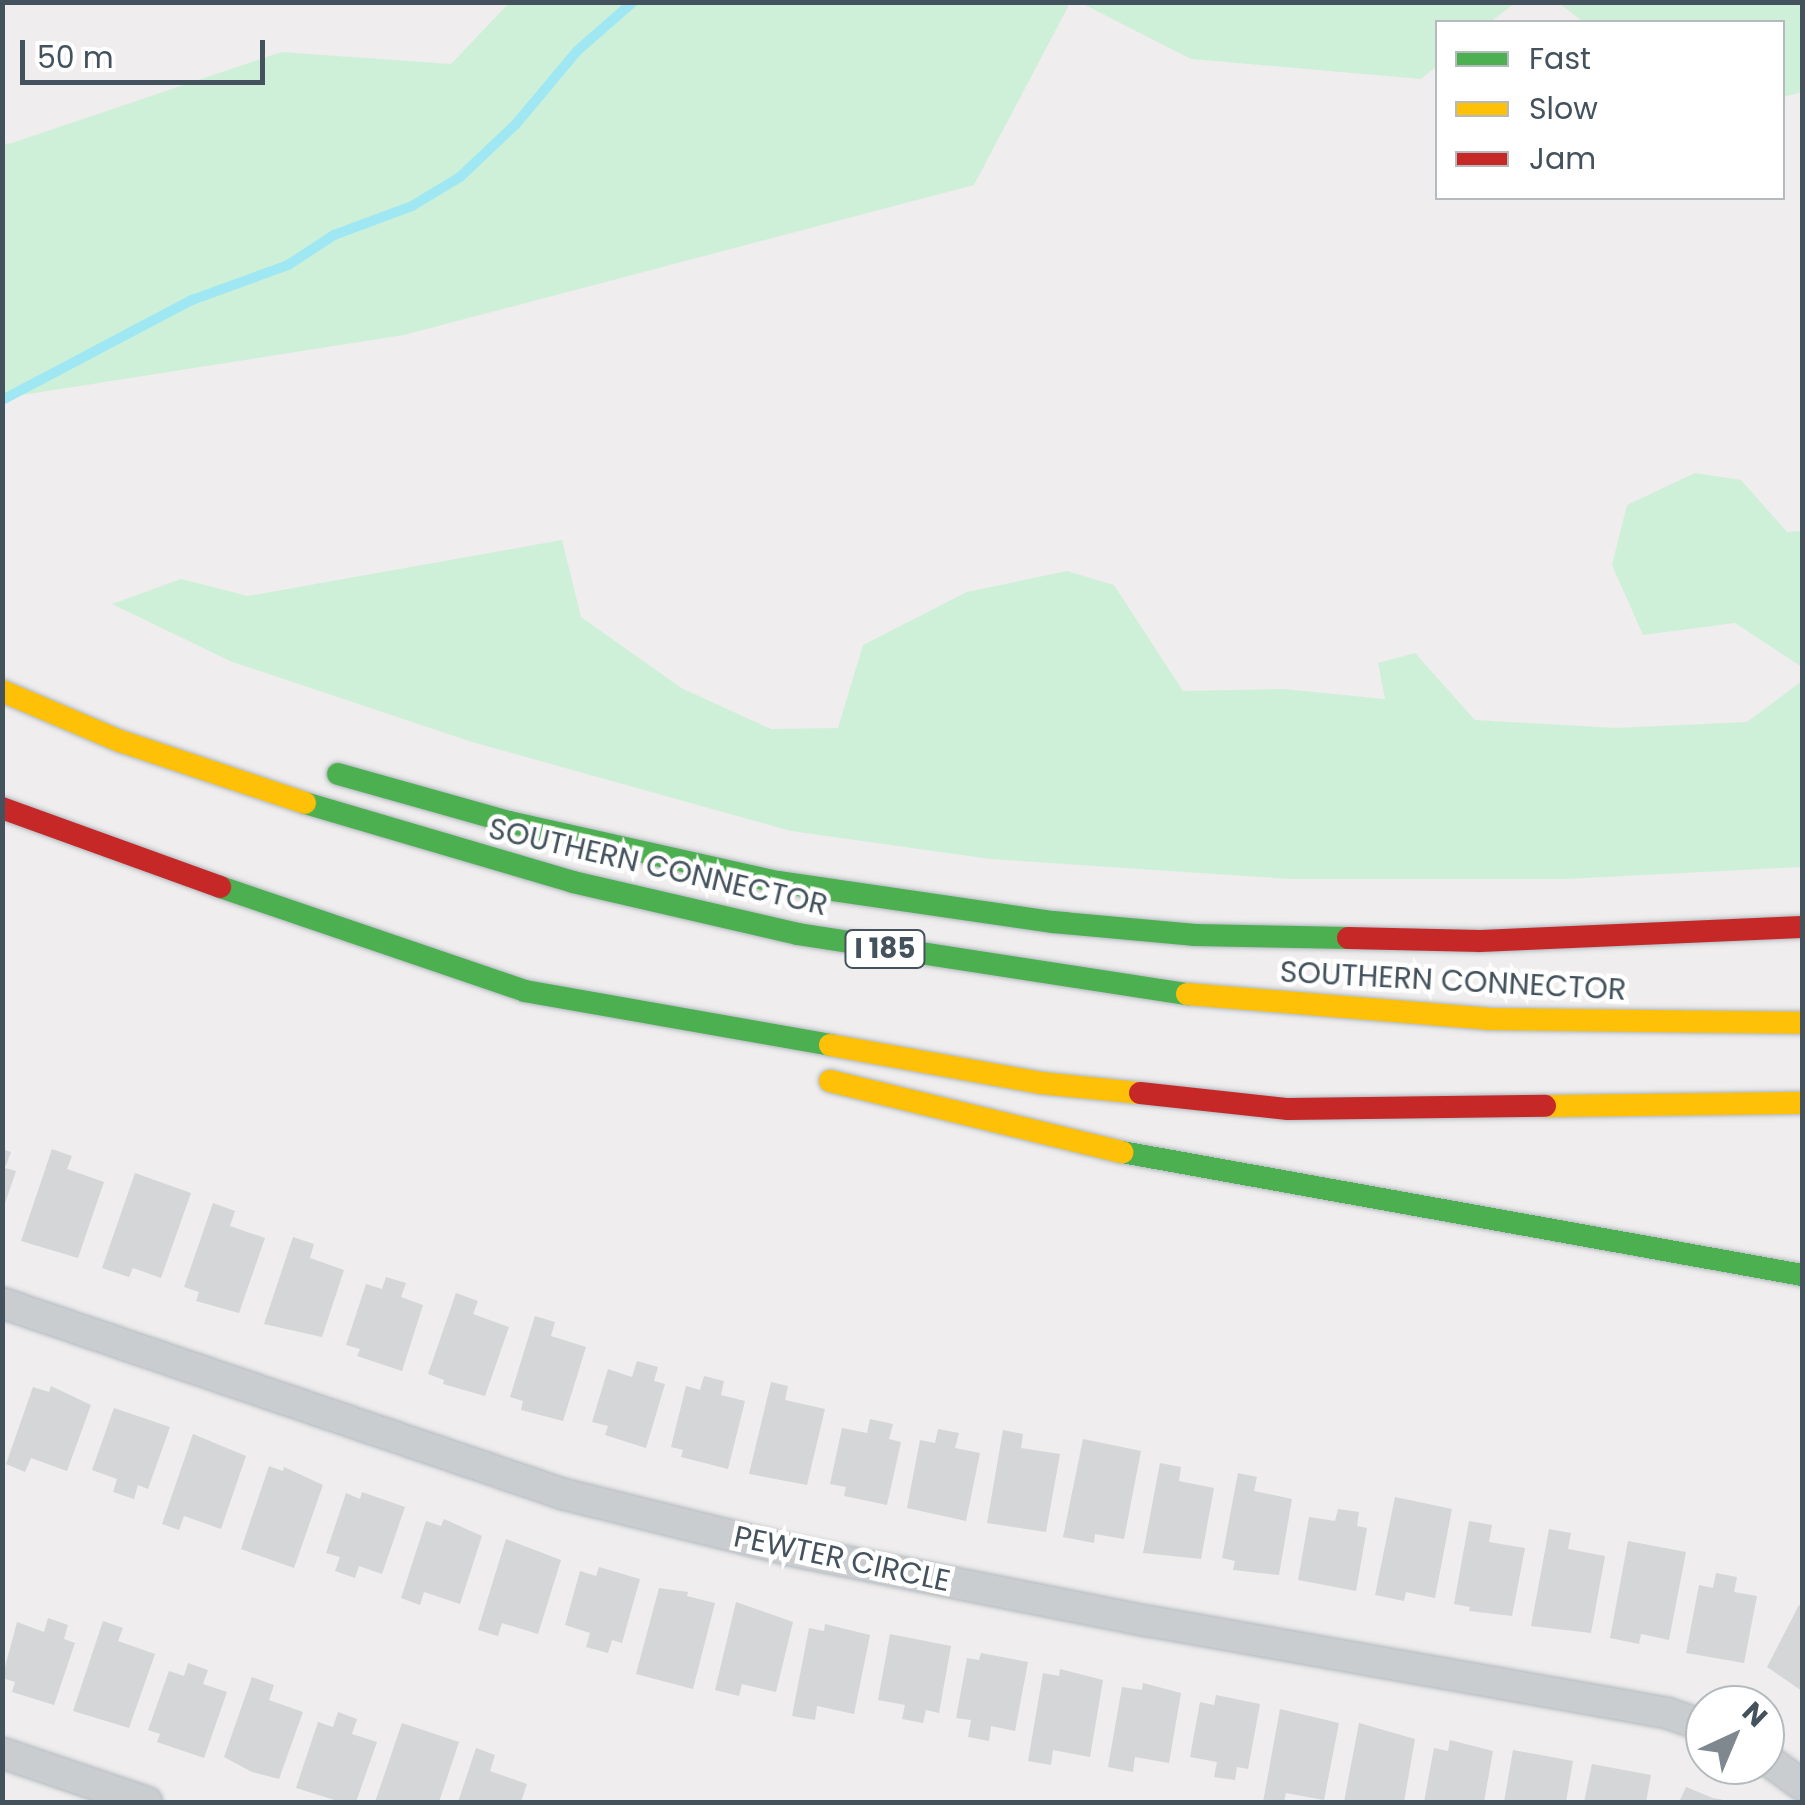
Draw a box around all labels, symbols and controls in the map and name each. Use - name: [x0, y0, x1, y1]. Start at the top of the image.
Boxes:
- scale bar: [25, 20, 270, 82]
- legend: [1435, 20, 1785, 200]
- text: 50 m: [37, 36, 114, 79]
- text: Fast: [1529, 37, 1591, 80]
- text: Slow: [1529, 87, 1598, 130]
- text: Jam: [1529, 137, 1596, 180]
- street label: SOUTHERN CONNECTOR: [485, 810, 831, 924]
- road number: I 185: [842, 926, 928, 972]
- street label: SOUTHERN CONNECTOR: [1279, 954, 1627, 1008]
- street label: PEWTER CIRCLE: [731, 1519, 953, 1599]
- north arrow: [1685, 1685, 1785, 1785]
- text: N: [1734, 1693, 1776, 1736]

